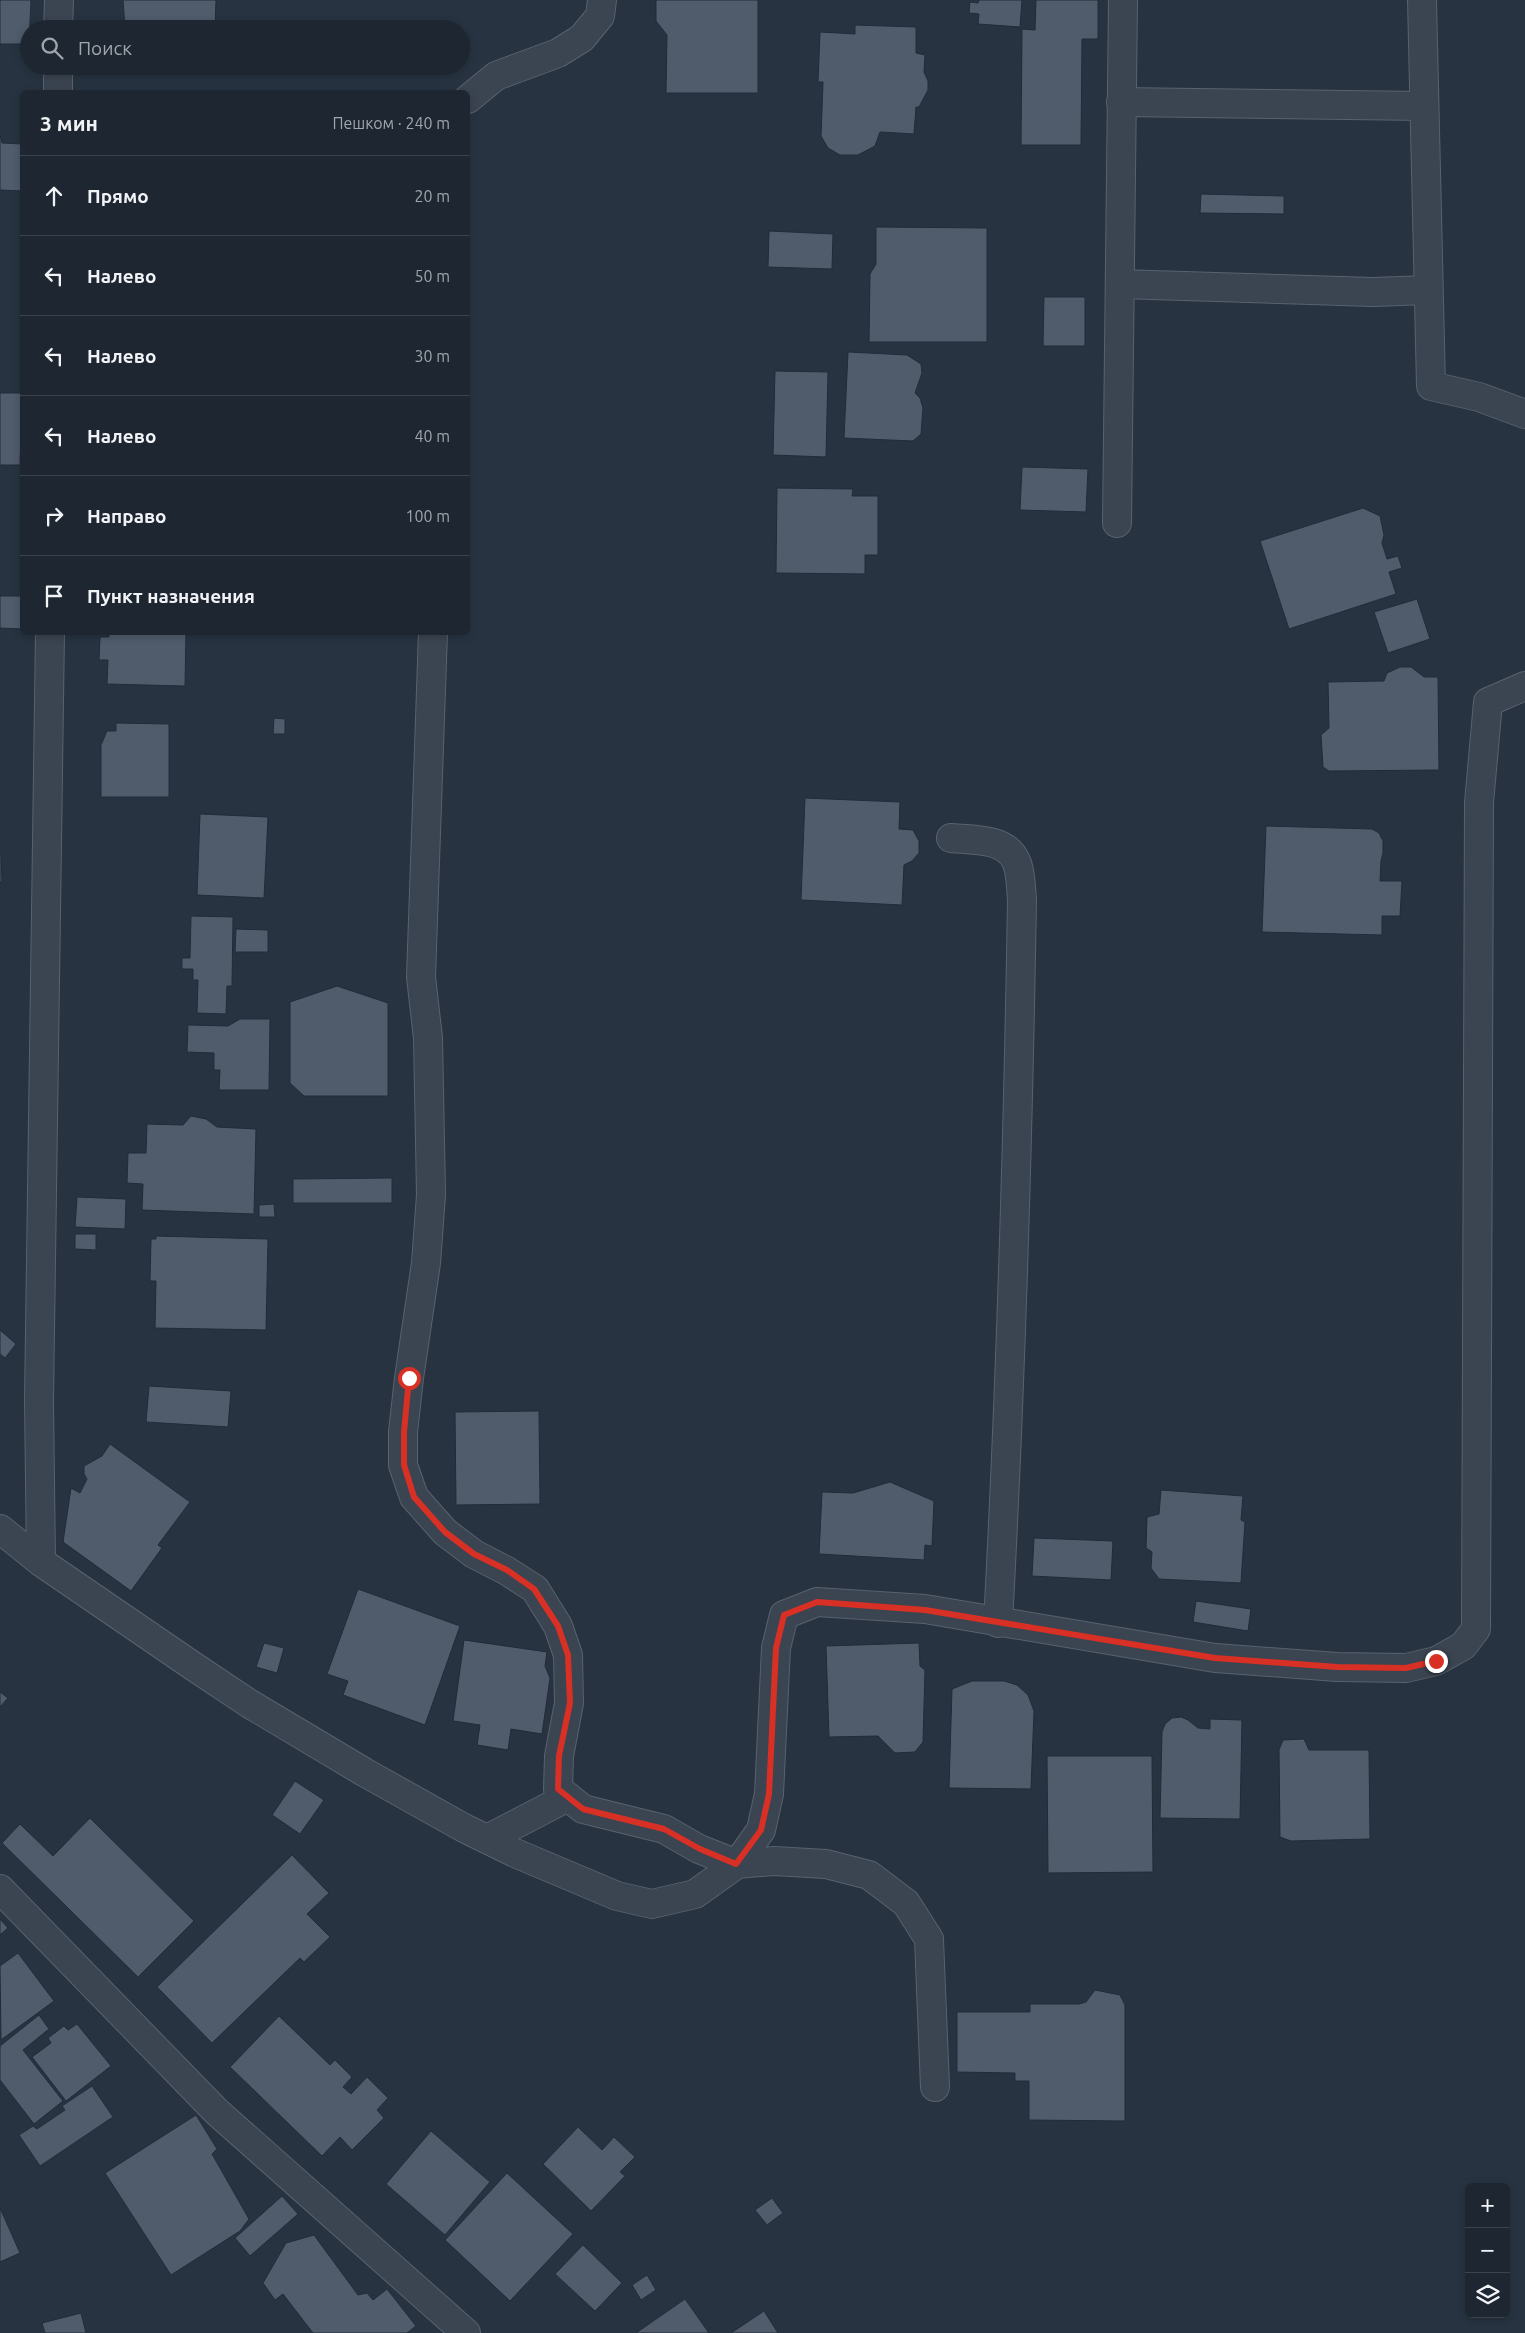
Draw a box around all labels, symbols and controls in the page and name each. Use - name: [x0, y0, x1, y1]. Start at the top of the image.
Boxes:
- search box: [20, 20, 470, 75]
- icon: search: [38, 34, 66, 62]
- text: Поиск: [78, 37, 132, 59]
- text: 3 мин: [40, 111, 98, 135]
- text: Пешком · 240 m: [332, 114, 450, 132]
- icon: ahead: [40, 182, 68, 210]
- text: Прямо: [87, 185, 149, 207]
- text: 20 m: [414, 187, 450, 205]
- icon: left: [40, 262, 68, 290]
- text: Налево: [87, 265, 156, 287]
- text: 50 m: [414, 267, 450, 285]
- icon: left: [40, 342, 68, 370]
- text: Налево: [87, 345, 156, 367]
- text: 30 m: [414, 347, 450, 365]
- icon: left: [40, 422, 68, 450]
- text: Налево: [87, 425, 156, 447]
- text: 40 m: [414, 427, 450, 445]
- icon: right: [40, 502, 68, 530]
- text: Направо: [87, 505, 167, 527]
- text: 100 m: [405, 507, 450, 525]
- icon: arrive: [40, 582, 68, 610]
- text: Пункт назначения: [87, 585, 255, 607]
- route start: [398, 1367, 421, 1390]
- route end: [1425, 1650, 1448, 1673]
- map controls: [1465, 2183, 1510, 2318]
- button: +: [1465, 2183, 1510, 2228]
- button: −: [1465, 2228, 1510, 2273]
- button: layers: [1465, 2273, 1510, 2318]

